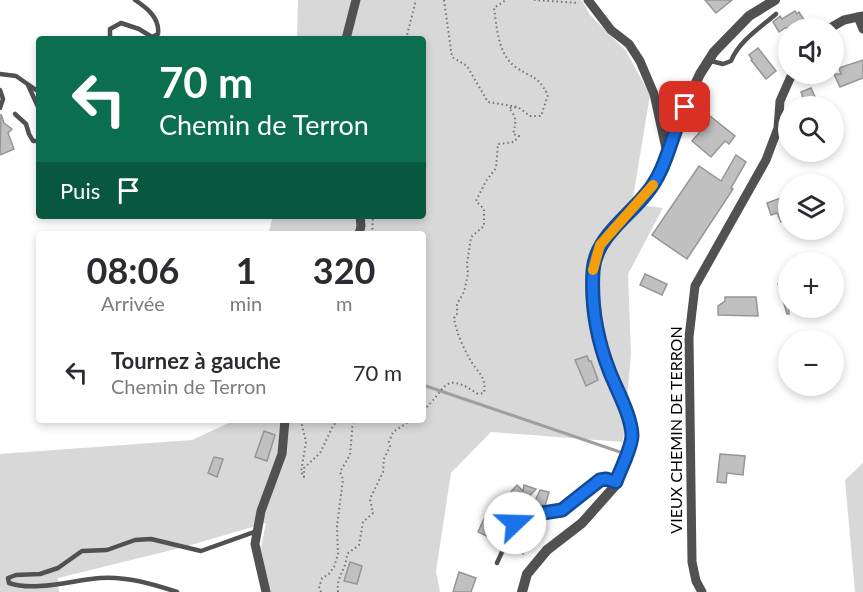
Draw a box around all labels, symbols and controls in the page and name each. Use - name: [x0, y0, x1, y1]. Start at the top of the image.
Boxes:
- map controls: [778, 18, 844, 396]
- button: sound: [778, 18, 844, 84]
- text: 70 m: [159, 57, 253, 107]
- icon: left: [60, 60, 138, 138]
- pin: [659, 81, 710, 132]
- icon: arrive: [668, 90, 701, 123]
- button: search: [778, 96, 844, 162]
- text: Chemin de Terron: [159, 108, 369, 141]
- icon: arrive: [112, 174, 145, 207]
- button: layers: [778, 174, 844, 240]
- text: Puis: [60, 177, 100, 204]
- text: 08:06: [87, 248, 179, 292]
- text: 1: [236, 248, 257, 292]
- text: 320: [313, 248, 375, 292]
- button: +: [778, 252, 844, 318]
- text: Arrivée: [101, 291, 165, 315]
- text: min: [230, 291, 262, 315]
- text: m: [336, 291, 352, 315]
- street label: VIEUX CHEMIN DE TERRON: [666, 326, 685, 534]
- button: −: [778, 330, 844, 396]
- text: Tournez à gauche: [111, 347, 281, 374]
- icon: left: [60, 356, 93, 389]
- text: 70 m: [353, 359, 402, 386]
- text: Chemin de Terron: [111, 374, 266, 398]
- position arrow: [483, 491, 547, 555]

